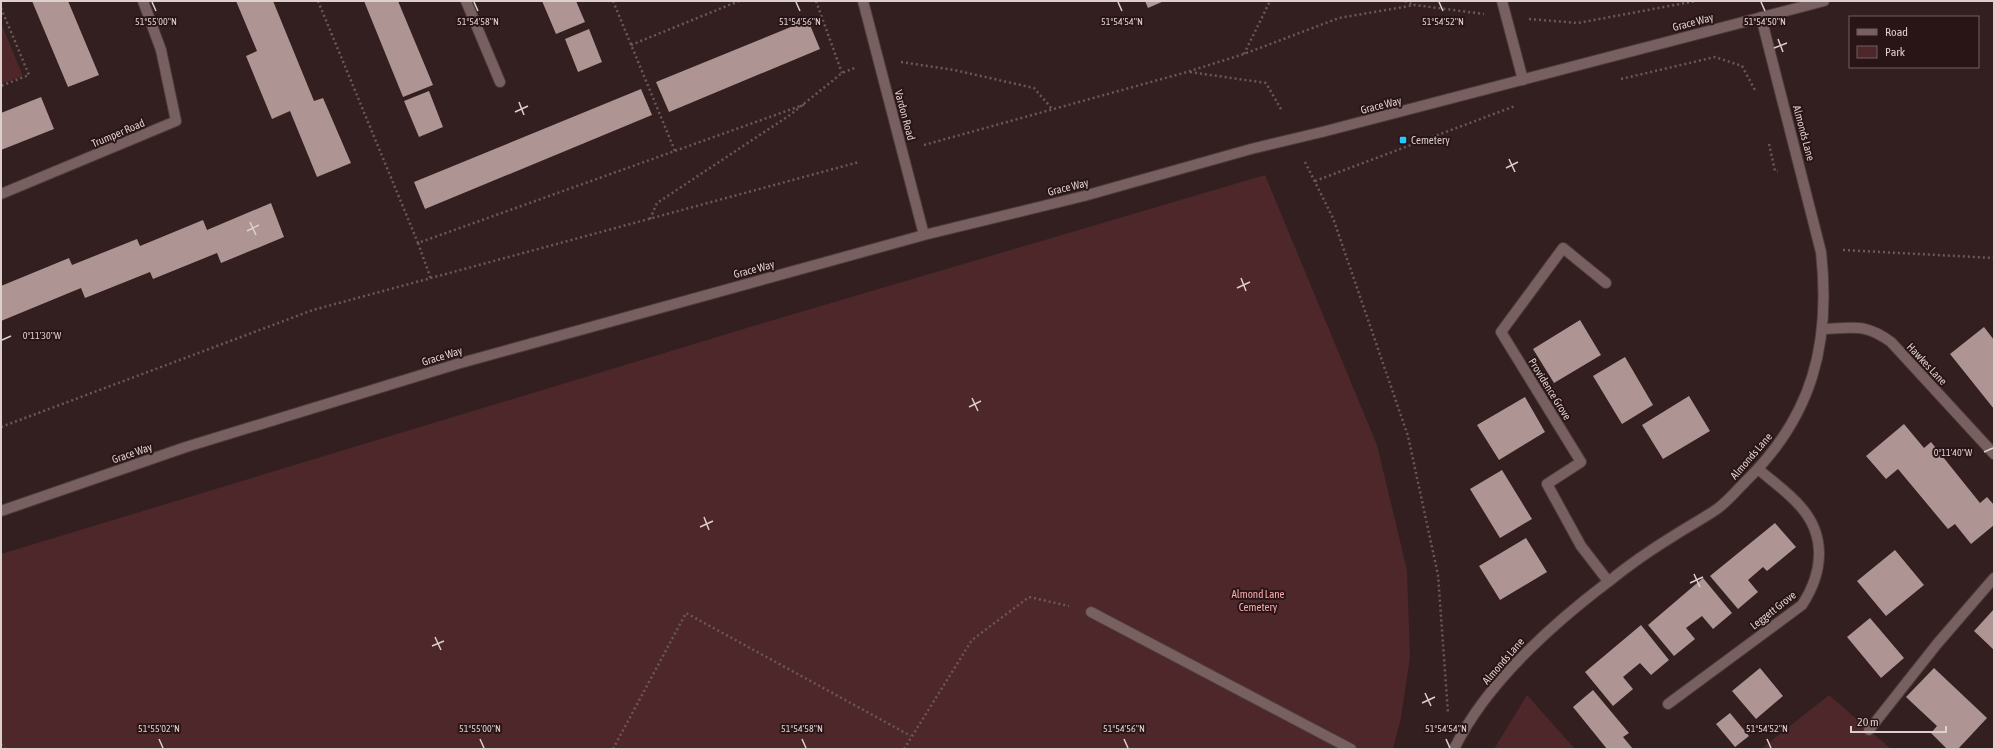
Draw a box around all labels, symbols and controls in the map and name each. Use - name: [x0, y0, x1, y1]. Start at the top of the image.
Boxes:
- street label: Grace Way: [1671, 11, 1715, 33]
- text: 51°55'00"N: [135, 16, 177, 27]
- text: 51°54'58"N: [457, 16, 499, 27]
- text: 51°54'56"N: [779, 16, 821, 27]
- text: 51°54'54"N: [1101, 16, 1143, 27]
- text: 51°54'52"N: [1422, 16, 1464, 27]
- text: 51°54'50"N: [1744, 16, 1786, 27]
- legend: [1849, 16, 1979, 68]
- text: Road: [1885, 25, 1908, 39]
- text: Park: [1885, 45, 1906, 59]
- street label: Vardon Road: [893, 88, 917, 142]
- street label: Grace Way: [1359, 94, 1403, 116]
- street label: Almonds Lane: [1791, 104, 1817, 162]
- street label: Trumper Road: [90, 116, 146, 150]
- place label: Cemetery: [1411, 134, 1450, 146]
- marker: Cemetery: [1398, 135, 1408, 145]
- street label: Grace Way: [1046, 176, 1090, 198]
- street label: Grace Way: [732, 258, 776, 280]
- text: 0°11'30"W: [23, 330, 62, 341]
- street label: Hawkes Lane: [1905, 341, 1949, 387]
- street label: Grace Way: [420, 344, 464, 368]
- street label: Providence Grove: [1526, 356, 1574, 422]
- street label: Almonds Lane: [1728, 431, 1774, 481]
- street label: Grace Way: [110, 440, 154, 465]
- text: 0°11'40"W: [1934, 447, 1973, 458]
- park label: Almond Lane Cemetery: [1231, 588, 1285, 613]
- street label: Leggett Grove: [1748, 588, 1798, 632]
- street label: Almonds Lane: [1480, 636, 1526, 686]
- scale bar: [1851, 708, 1946, 734]
- text: 20 m: [1857, 715, 1879, 729]
- text: 51°55'02"N: [138, 723, 180, 734]
- text: 51°55'00"N: [459, 723, 501, 734]
- text: 51°54'58"N: [781, 723, 823, 734]
- text: 51°54'56"N: [1103, 723, 1145, 734]
- text: 51°54'54"N: [1425, 723, 1467, 734]
- text: 51°54'52"N: [1746, 723, 1788, 734]

